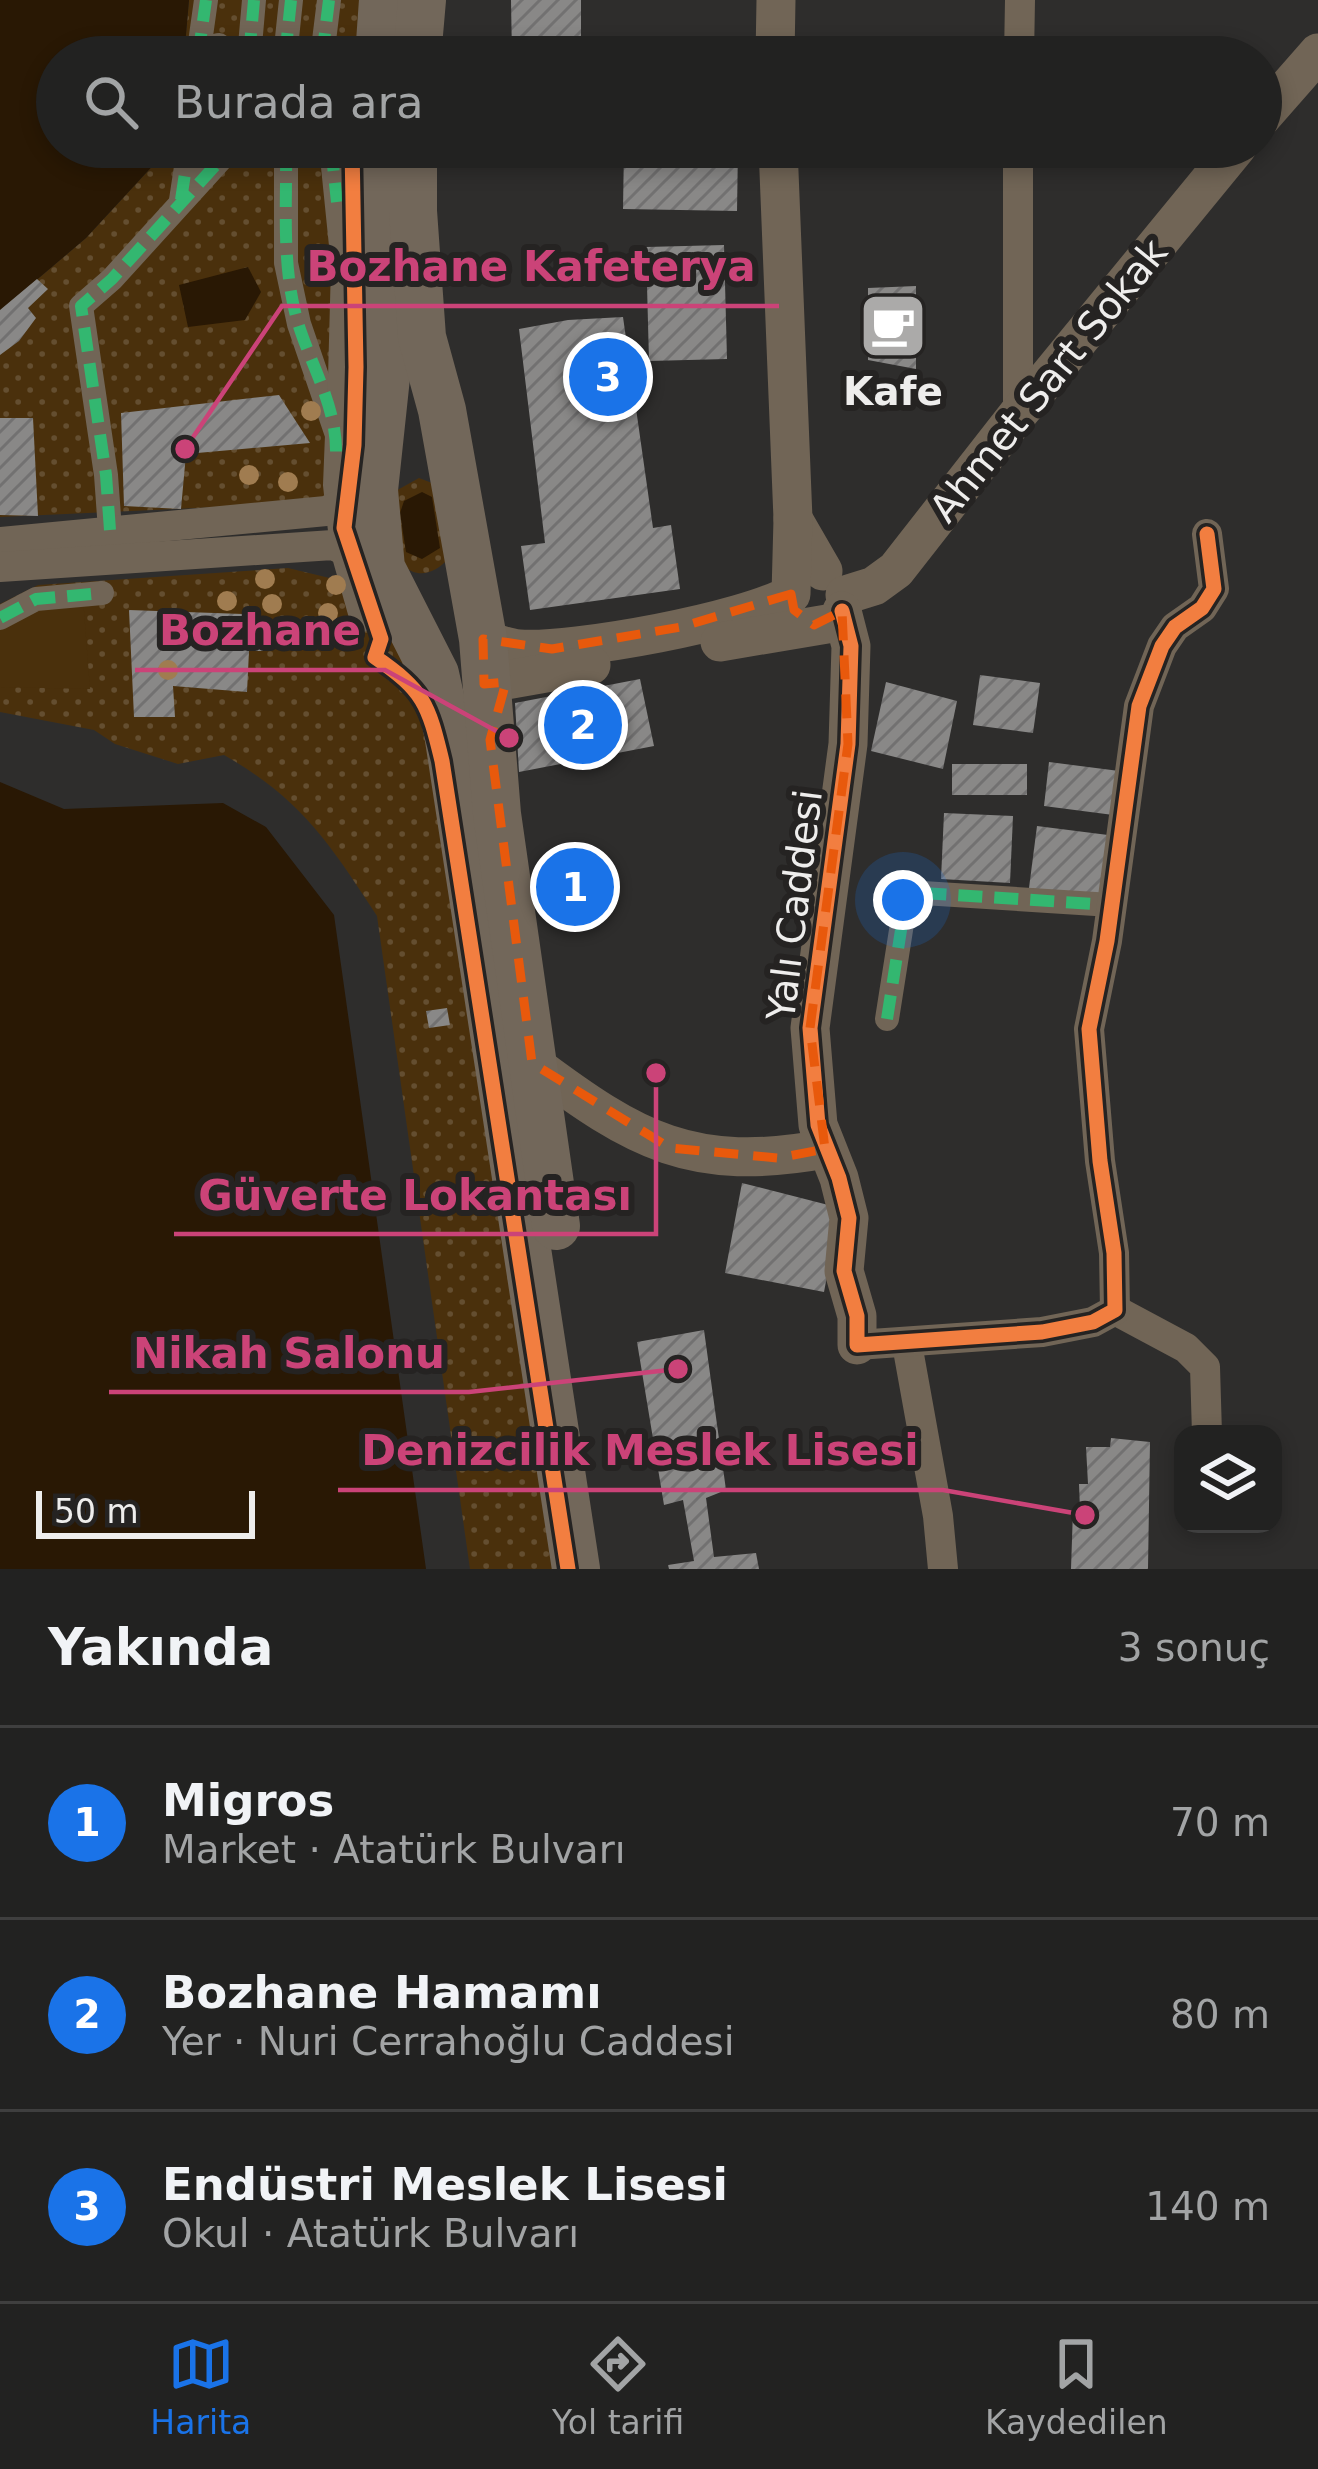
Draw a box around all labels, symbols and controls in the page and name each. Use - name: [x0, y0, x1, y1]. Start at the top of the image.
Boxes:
- search box: [36, 36, 1282, 168]
- icon: search: [78, 69, 144, 135]
- text: Burada ara: [174, 76, 424, 129]
- callout: Bozhane Kafeterya: [282, 228, 779, 306]
- street label: Ahmet Sart Sokak: [921, 230, 1176, 531]
- text: Bozhane Kafeterya: [306, 242, 756, 291]
- cafe icon: Kafe: [858, 291, 928, 361]
- pin: 3: [569, 332, 647, 422]
- place label: Kafe: [843, 369, 943, 414]
- callout: Bozhane: [135, 592, 385, 670]
- text: Bozhane: [159, 606, 361, 655]
- pin: 2: [544, 680, 622, 770]
- street label: Yalı Caddesi: [758, 787, 831, 1024]
- pin: 1: [536, 842, 614, 932]
- your location: [873, 870, 933, 930]
- callout: Güverte Lokantası: [174, 1156, 656, 1234]
- text: Güverte Lokantası: [198, 1171, 632, 1220]
- callout: Nikah Salonu: [109, 1314, 469, 1392]
- text: Nikah Salonu: [133, 1329, 445, 1378]
- callout: Denizcilik Meslek Lisesi: [338, 1412, 943, 1490]
- map controls: [1174, 1425, 1282, 1533]
- button: layers: [1174, 1425, 1282, 1533]
- text: Denizcilik Meslek Lisesi: [361, 1426, 919, 1475]
- scale bar: [36, 1485, 255, 1538]
- text: 50 m: [54, 1492, 139, 1531]
- text: Yakında: [48, 1618, 273, 1677]
- text: 3 sonuç: [1118, 1625, 1270, 1670]
- text: Migros: [162, 1774, 334, 1827]
- text: 1: [73, 1800, 101, 1845]
- text: 70 m: [1170, 1800, 1270, 1845]
- text: Market · Atatürk Bulvarı: [162, 1827, 626, 1872]
- text: Bozhane Hamamı: [162, 1966, 602, 2019]
- text: 2: [73, 1992, 101, 2037]
- text: 80 m: [1170, 1992, 1270, 2037]
- text: Yer · Nuri Cerrahoğlu Caddesi: [162, 2019, 735, 2064]
- text: Endüstri Meslek Lisesi: [162, 2158, 728, 2211]
- text: 3: [73, 2184, 101, 2229]
- text: 140 m: [1145, 2184, 1270, 2229]
- text: Okul · Atatürk Bulvarı: [162, 2211, 579, 2256]
- tab: Harita: [150, 2331, 251, 2442]
- tab: Yol tarifi: [552, 2331, 684, 2442]
- tab: Kaydedilen: [985, 2331, 1168, 2442]

